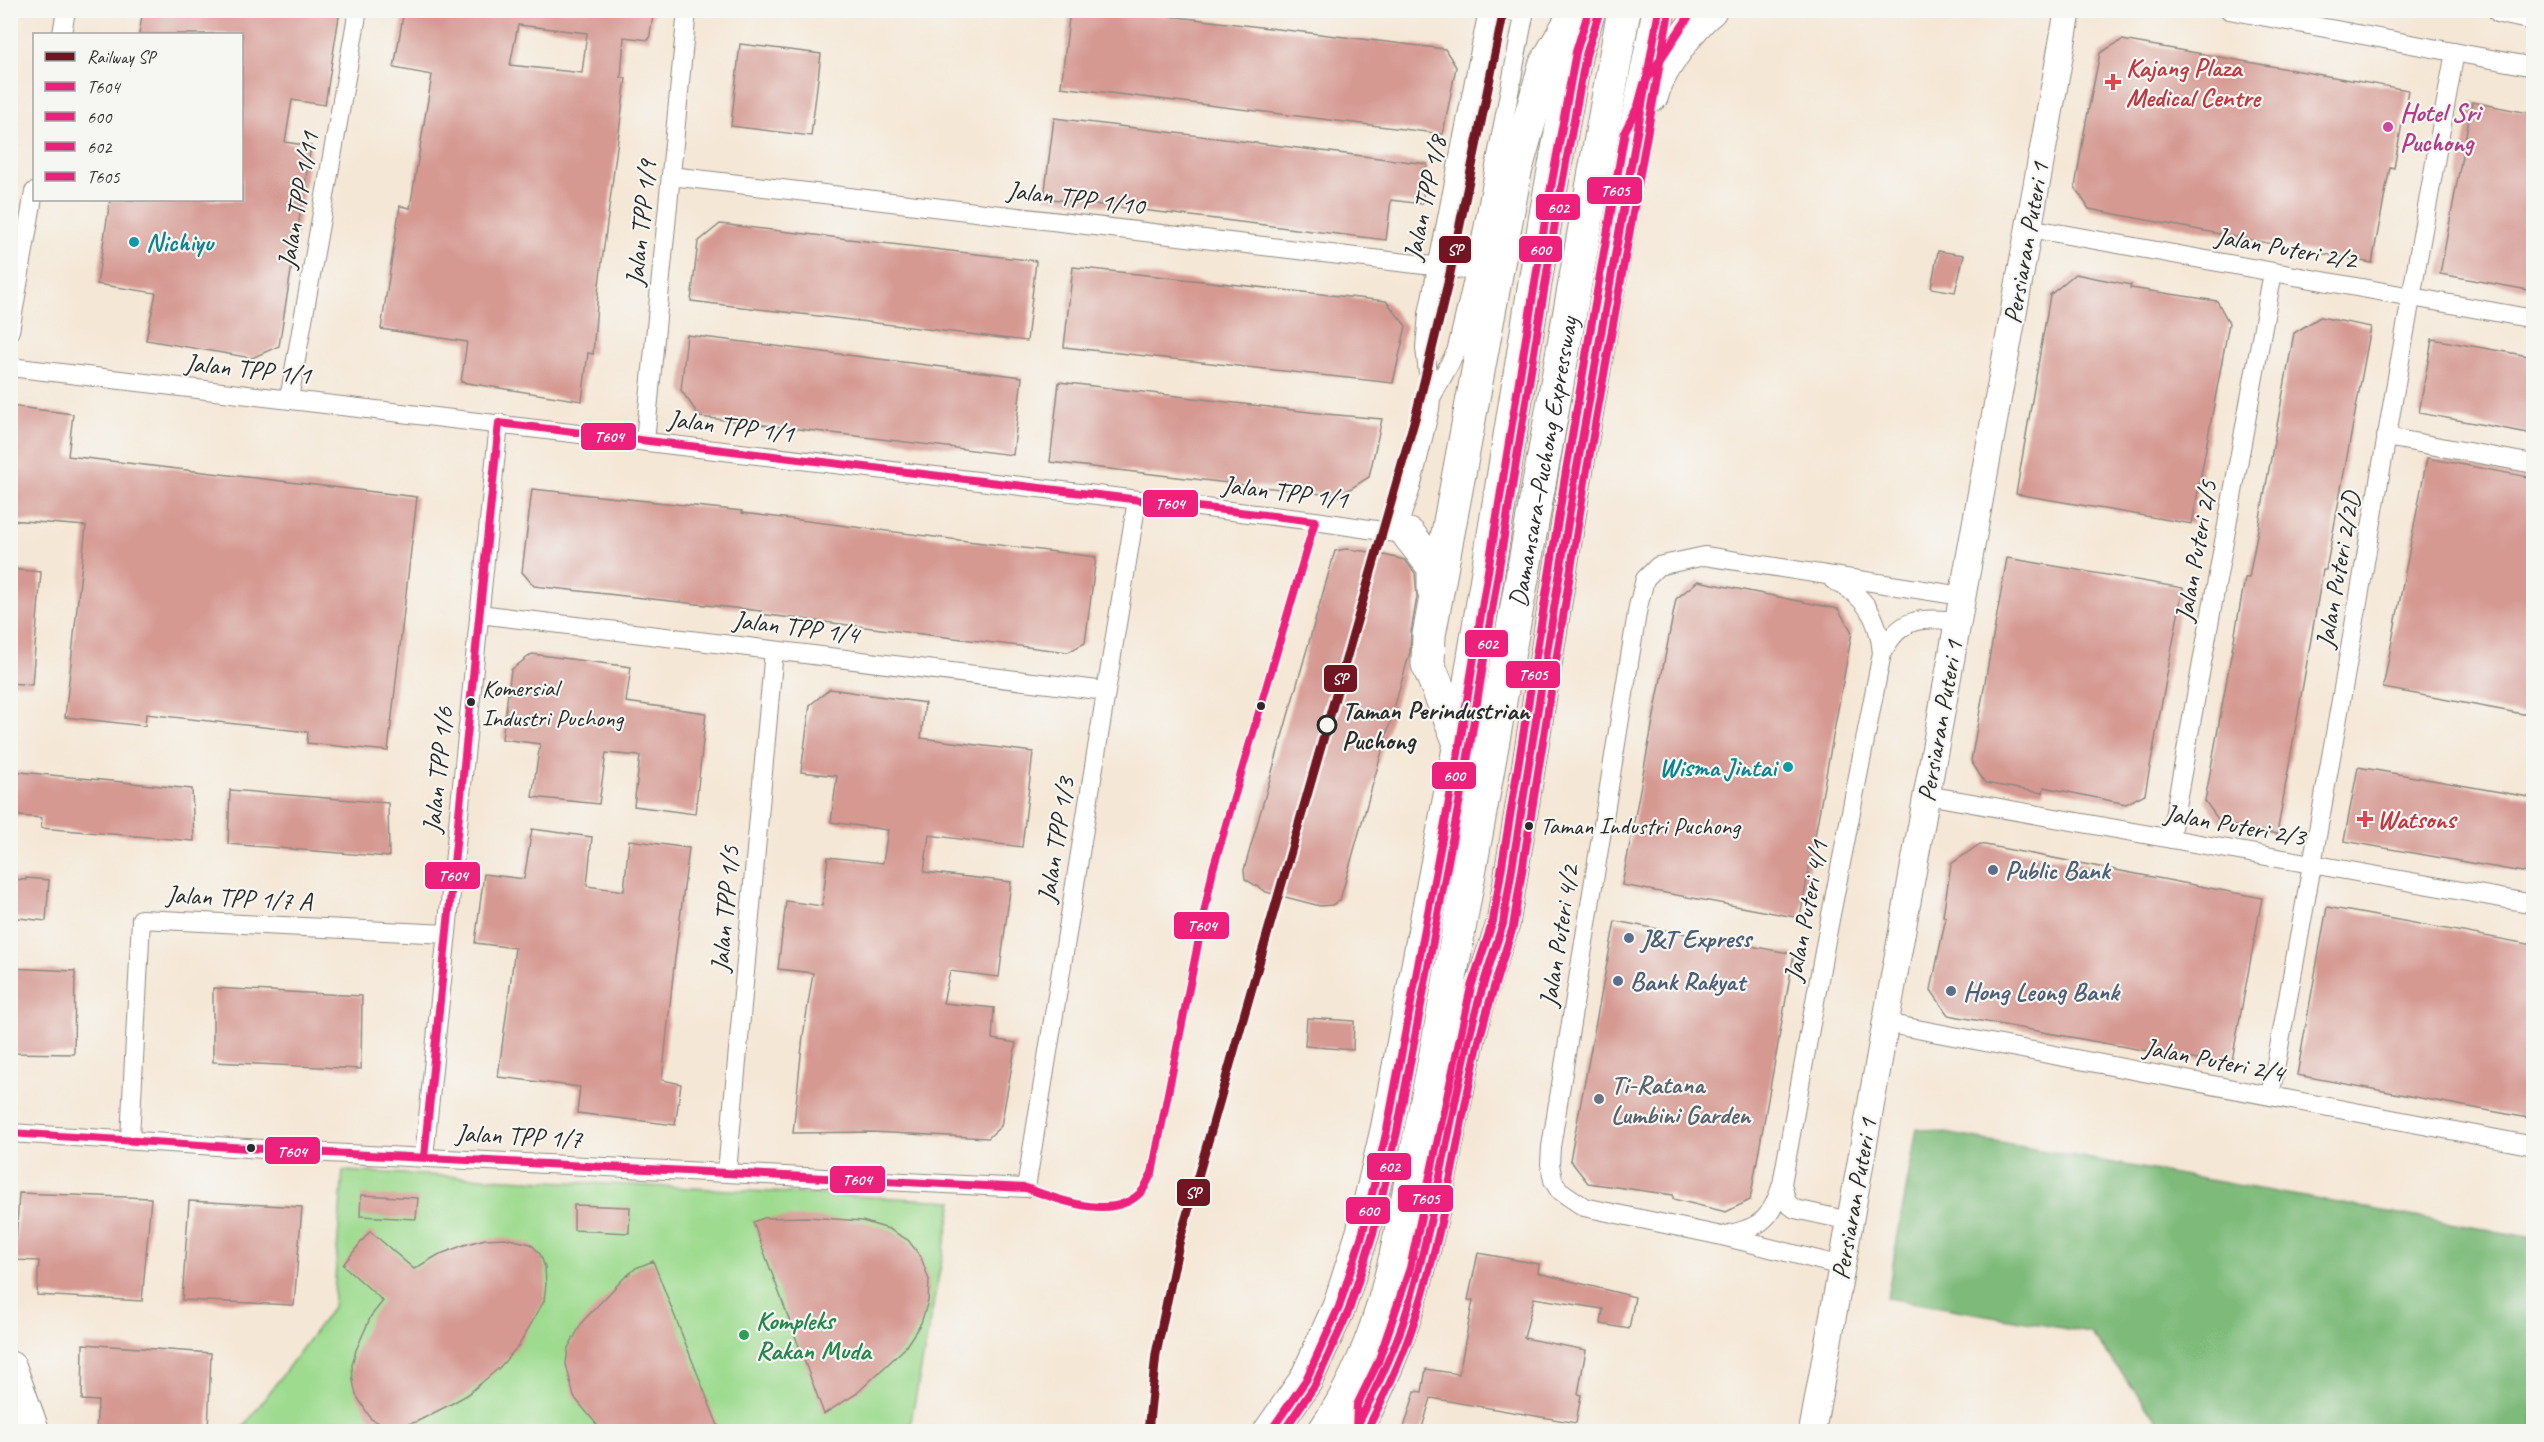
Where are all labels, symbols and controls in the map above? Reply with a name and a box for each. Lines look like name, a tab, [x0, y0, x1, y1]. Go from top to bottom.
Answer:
legend	[33, 33, 243, 201]
text: Railway SP	[87, 46, 158, 68]
place label: Kajang Plaza Medical Centre	[2126, 51, 2262, 114]
marker: Kajang Plaza Medical Centre	[2104, 73, 2122, 91]
text: T604	[87, 76, 121, 98]
place label: Hotel Sri Puchong	[2400, 96, 2484, 159]
text: 600	[87, 106, 113, 128]
marker: Hotel Sri Puchong	[2381, 120, 2395, 134]
street label: Jalan TPP 1/11	[269, 128, 326, 273]
street label: Jalan TPP 1/8	[1395, 131, 1455, 265]
text: 602	[87, 136, 113, 158]
street label: Jalan TPP 1/9	[618, 156, 664, 289]
street label: Persiaran Puteri 1	[1996, 159, 2057, 326]
text: T605	[87, 166, 120, 188]
street label: Jalan TPP 1/10	[1004, 173, 1149, 223]
line badge: T605	[1586, 176, 1643, 205]
text: T605	[1600, 181, 1632, 201]
line badge: 602	[1535, 193, 1581, 221]
text: 602	[1547, 198, 1571, 218]
street label: Jalan Puteri 2/2	[2211, 219, 2361, 277]
place label: Nichiyu	[146, 226, 215, 259]
marker: Nichiyu	[127, 235, 141, 249]
line badge: SP	[1438, 235, 1472, 264]
line badge: 600	[1518, 235, 1563, 263]
text: SP	[1447, 240, 1465, 260]
text: 600	[1529, 240, 1553, 260]
street label: Damansara–Puchong Expressway	[1501, 312, 1585, 610]
street label: Jalan TPP 1/1	[182, 346, 314, 392]
street label: Jalan TPP 1/1	[664, 402, 797, 450]
line badge: T604	[580, 422, 637, 451]
text: T604	[594, 427, 625, 447]
street label: Jalan TPP 1/1	[1218, 468, 1351, 516]
street label: Jalan Puteri 2/5	[2167, 477, 2225, 626]
street label: Jalan Puteri 2/2D	[2308, 488, 2368, 652]
line badge: T604	[1142, 489, 1199, 518]
text: T604	[1155, 494, 1186, 514]
street label: Jalan TPP 1/4	[729, 603, 863, 651]
line badge: 602	[1464, 629, 1509, 658]
text: 602	[1476, 634, 1500, 654]
street label: Persiaran Puteri 1	[1910, 637, 1971, 804]
line badge: T605	[1505, 660, 1561, 689]
line badge: SP	[1323, 664, 1358, 693]
text: T605	[1518, 665, 1550, 685]
text: SP	[1332, 669, 1350, 689]
place label: Komersial Industri Puchong	[482, 673, 624, 733]
place label: Taman Perindustrian Puchong	[1342, 694, 1532, 757]
marker: Komersial Industri Puchong	[465, 696, 477, 708]
unlabelled marker	[1255, 700, 1267, 712]
street label: Jalan TPP 1/6	[415, 704, 461, 836]
marker: Taman Perindustrian Puchong	[1317, 715, 1337, 735]
place label: Wisma Jintai	[1659, 751, 1779, 784]
marker: Wisma Jintai	[1781, 760, 1795, 774]
line badge: 600	[1431, 761, 1477, 790]
text: 600	[1443, 766, 1467, 786]
street label: Jalan TPP 1/3	[1030, 773, 1083, 907]
street label: Jalan Puteri 2/3	[2160, 796, 2310, 854]
place label: Watsons	[2377, 803, 2458, 836]
place label: Taman Industri Puchong	[1540, 811, 1742, 841]
marker: Watsons	[2358, 812, 2372, 826]
marker: Taman Industri Puchong	[1523, 820, 1535, 832]
street label: Jalan Puteri 4/1	[1776, 837, 1836, 986]
street label: Jalan TPP 1/5	[703, 843, 747, 975]
place label: Public Bank	[2005, 854, 2112, 887]
line badge: T604	[424, 861, 481, 890]
street label: Jalan Puteri 4/2	[1531, 861, 1587, 1011]
marker: Public Bank	[1986, 863, 2000, 877]
text: T604	[438, 866, 469, 886]
street label: Jalan TPP 1/7 A	[163, 878, 314, 918]
line badge: T604	[1173, 911, 1230, 940]
text: T604	[1187, 916, 1218, 936]
place label: J&T Express	[1639, 922, 1754, 955]
marker: J&T Express	[1622, 931, 1636, 945]
place label: Bank Rakyat	[1630, 965, 1748, 998]
marker: Bank Rakyat	[1611, 974, 1625, 988]
place label: Hong Leong Bank	[1963, 975, 2121, 1008]
marker: Hong Leong Bank	[1944, 984, 1958, 998]
street label: Jalan Puteri 2/4	[2139, 1030, 2289, 1090]
place label: Ti-Ratana Lumbini Garden	[1611, 1068, 1752, 1131]
marker: Ti-Ratana Lumbini Garden	[1592, 1092, 1606, 1106]
street label: Persiaran Puteri 1	[1824, 1115, 1885, 1282]
street label: Jalan TPP 1/7	[453, 1116, 584, 1156]
line badge: T604	[264, 1136, 321, 1165]
unlabelled marker	[245, 1142, 257, 1154]
text: T604	[277, 1142, 308, 1162]
line badge: 602	[1366, 1152, 1412, 1181]
text: 602	[1378, 1157, 1402, 1177]
line badge: T604	[829, 1165, 886, 1194]
text: T604	[842, 1170, 873, 1190]
line badge: SP	[1176, 1178, 1211, 1207]
text: SP	[1185, 1183, 1203, 1203]
line badge: T605	[1397, 1184, 1454, 1213]
text: T605	[1410, 1189, 1442, 1209]
line badge: 600	[1345, 1196, 1391, 1225]
text: 600	[1357, 1201, 1381, 1221]
place label: Kompleks Rakan Muda	[756, 1304, 873, 1367]
marker: Kompleks Rakan Muda	[737, 1328, 751, 1342]

